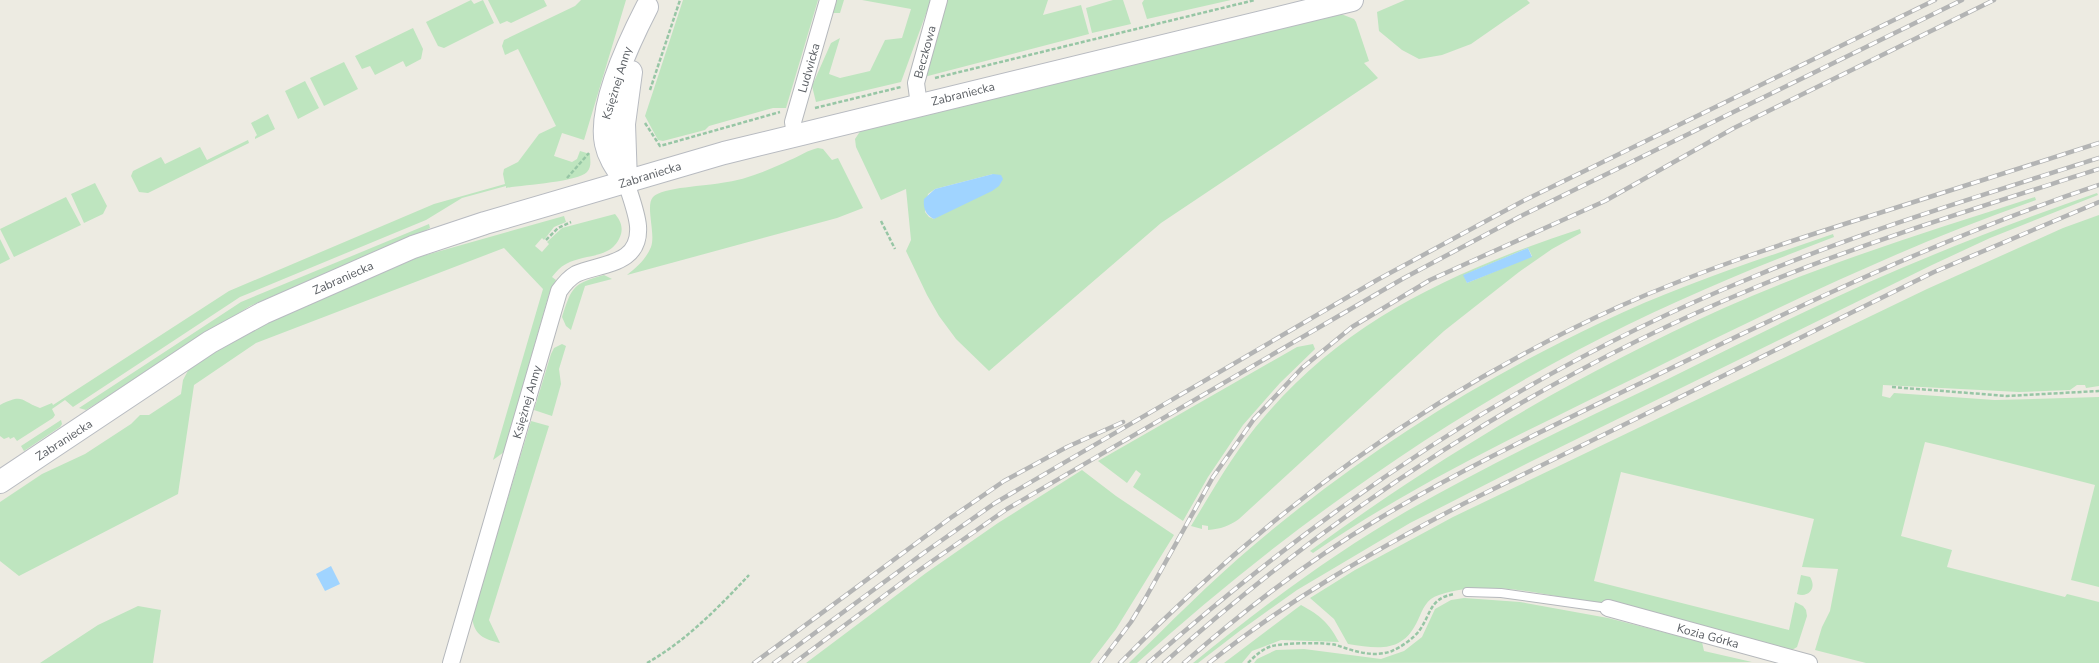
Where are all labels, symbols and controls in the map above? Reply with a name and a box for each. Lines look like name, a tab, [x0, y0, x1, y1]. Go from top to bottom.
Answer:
street label: Beczkowa	[910, 24, 940, 80]
street label: Ludwicka	[794, 41, 824, 95]
street label: Księżnej Anny	[598, 44, 636, 121]
street label: Zabraniecka	[930, 78, 996, 110]
street label: Zabraniecka	[617, 158, 683, 192]
street label: Zabraniecka	[310, 258, 376, 298]
street label: Księżnej Anny	[509, 363, 545, 440]
street label: Zabraniecka	[32, 416, 96, 464]
street label: Kozia Górka	[1675, 620, 1741, 652]

